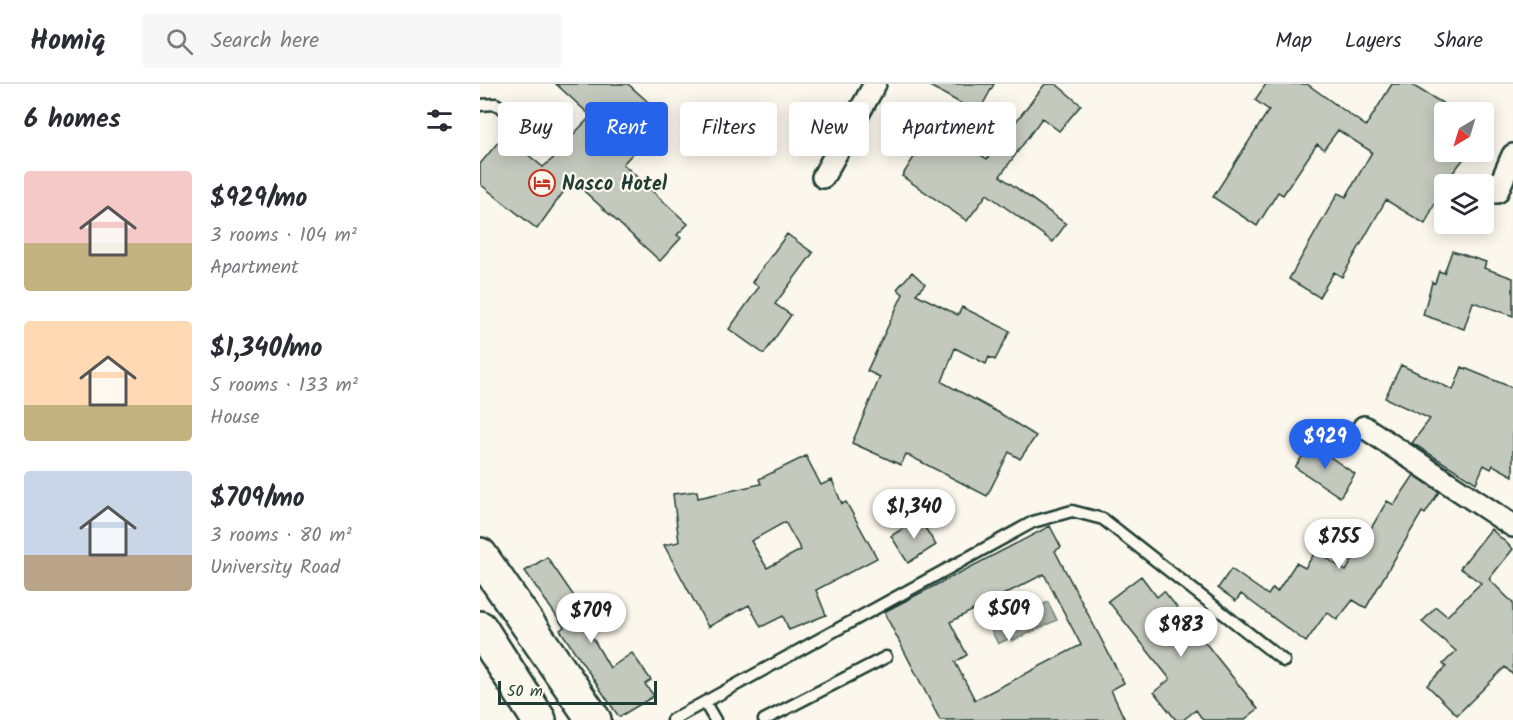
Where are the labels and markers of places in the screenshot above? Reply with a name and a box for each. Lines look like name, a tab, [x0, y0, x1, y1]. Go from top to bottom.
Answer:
hotel icon: Nasco Hotel	[527, 168, 557, 198]
place label: Nasco Hotel	[562, 169, 668, 201]
pin: $929	[1289, 419, 1361, 470]
pin: $1,340	[865, 489, 963, 540]
pin: $755	[1303, 519, 1375, 570]
pin: $509	[973, 591, 1045, 642]
pin: $709	[555, 593, 627, 644]
pin: $983	[1145, 607, 1217, 658]

